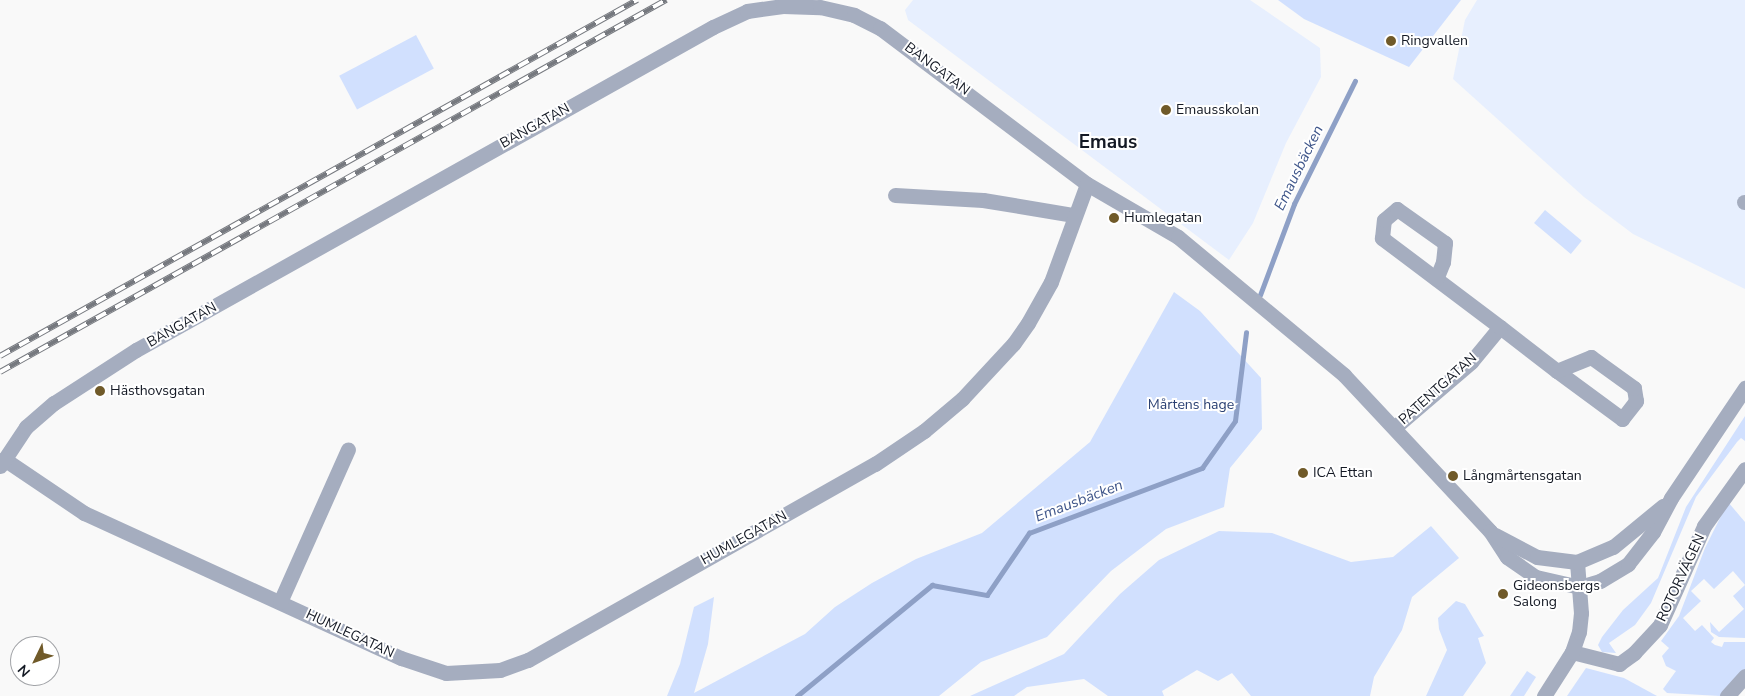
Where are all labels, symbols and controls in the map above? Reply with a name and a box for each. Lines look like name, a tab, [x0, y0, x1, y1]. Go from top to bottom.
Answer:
place label: Ringvallen	[1401, 33, 1468, 49]
marker: Ringvallen	[1385, 35, 1397, 47]
street label: BANGATAN	[901, 39, 973, 99]
street label: BANGATAN	[497, 100, 573, 152]
place label: Emausskolan	[1176, 102, 1259, 118]
marker: Emausskolan	[1160, 104, 1172, 116]
water label: Emausbäcken	[1271, 122, 1327, 214]
district label: Emaus	[1079, 132, 1137, 154]
place label: Humlegatan	[1124, 210, 1202, 226]
marker: Humlegatan	[1108, 212, 1120, 224]
street label: BANGATAN	[144, 299, 220, 351]
street label: PATENTGATAN	[1396, 350, 1480, 428]
place label: Hästhovsgatan	[110, 383, 205, 399]
marker: Hästhovsgatan	[94, 385, 106, 397]
park label: Mårtens hage	[1148, 397, 1234, 413]
place label: ICA Ettan	[1313, 465, 1373, 481]
marker: ICA Ettan	[1297, 467, 1309, 479]
place label: Långmårtensgatan	[1463, 468, 1582, 484]
marker: Långmårtensgatan	[1447, 470, 1459, 482]
water label: Emausbäcken	[1033, 476, 1125, 526]
street label: HUMLEGATAN	[698, 507, 790, 569]
street label: ROTORVÄGEN	[1653, 532, 1709, 624]
place label: Gideonsbergs Salong	[1513, 578, 1600, 610]
marker: Gideonsbergs Salong	[1497, 588, 1509, 600]
street label: HUMLEGATAN	[303, 606, 397, 662]
north arrow	[10, 636, 60, 686]
text: N	[14, 660, 35, 681]

